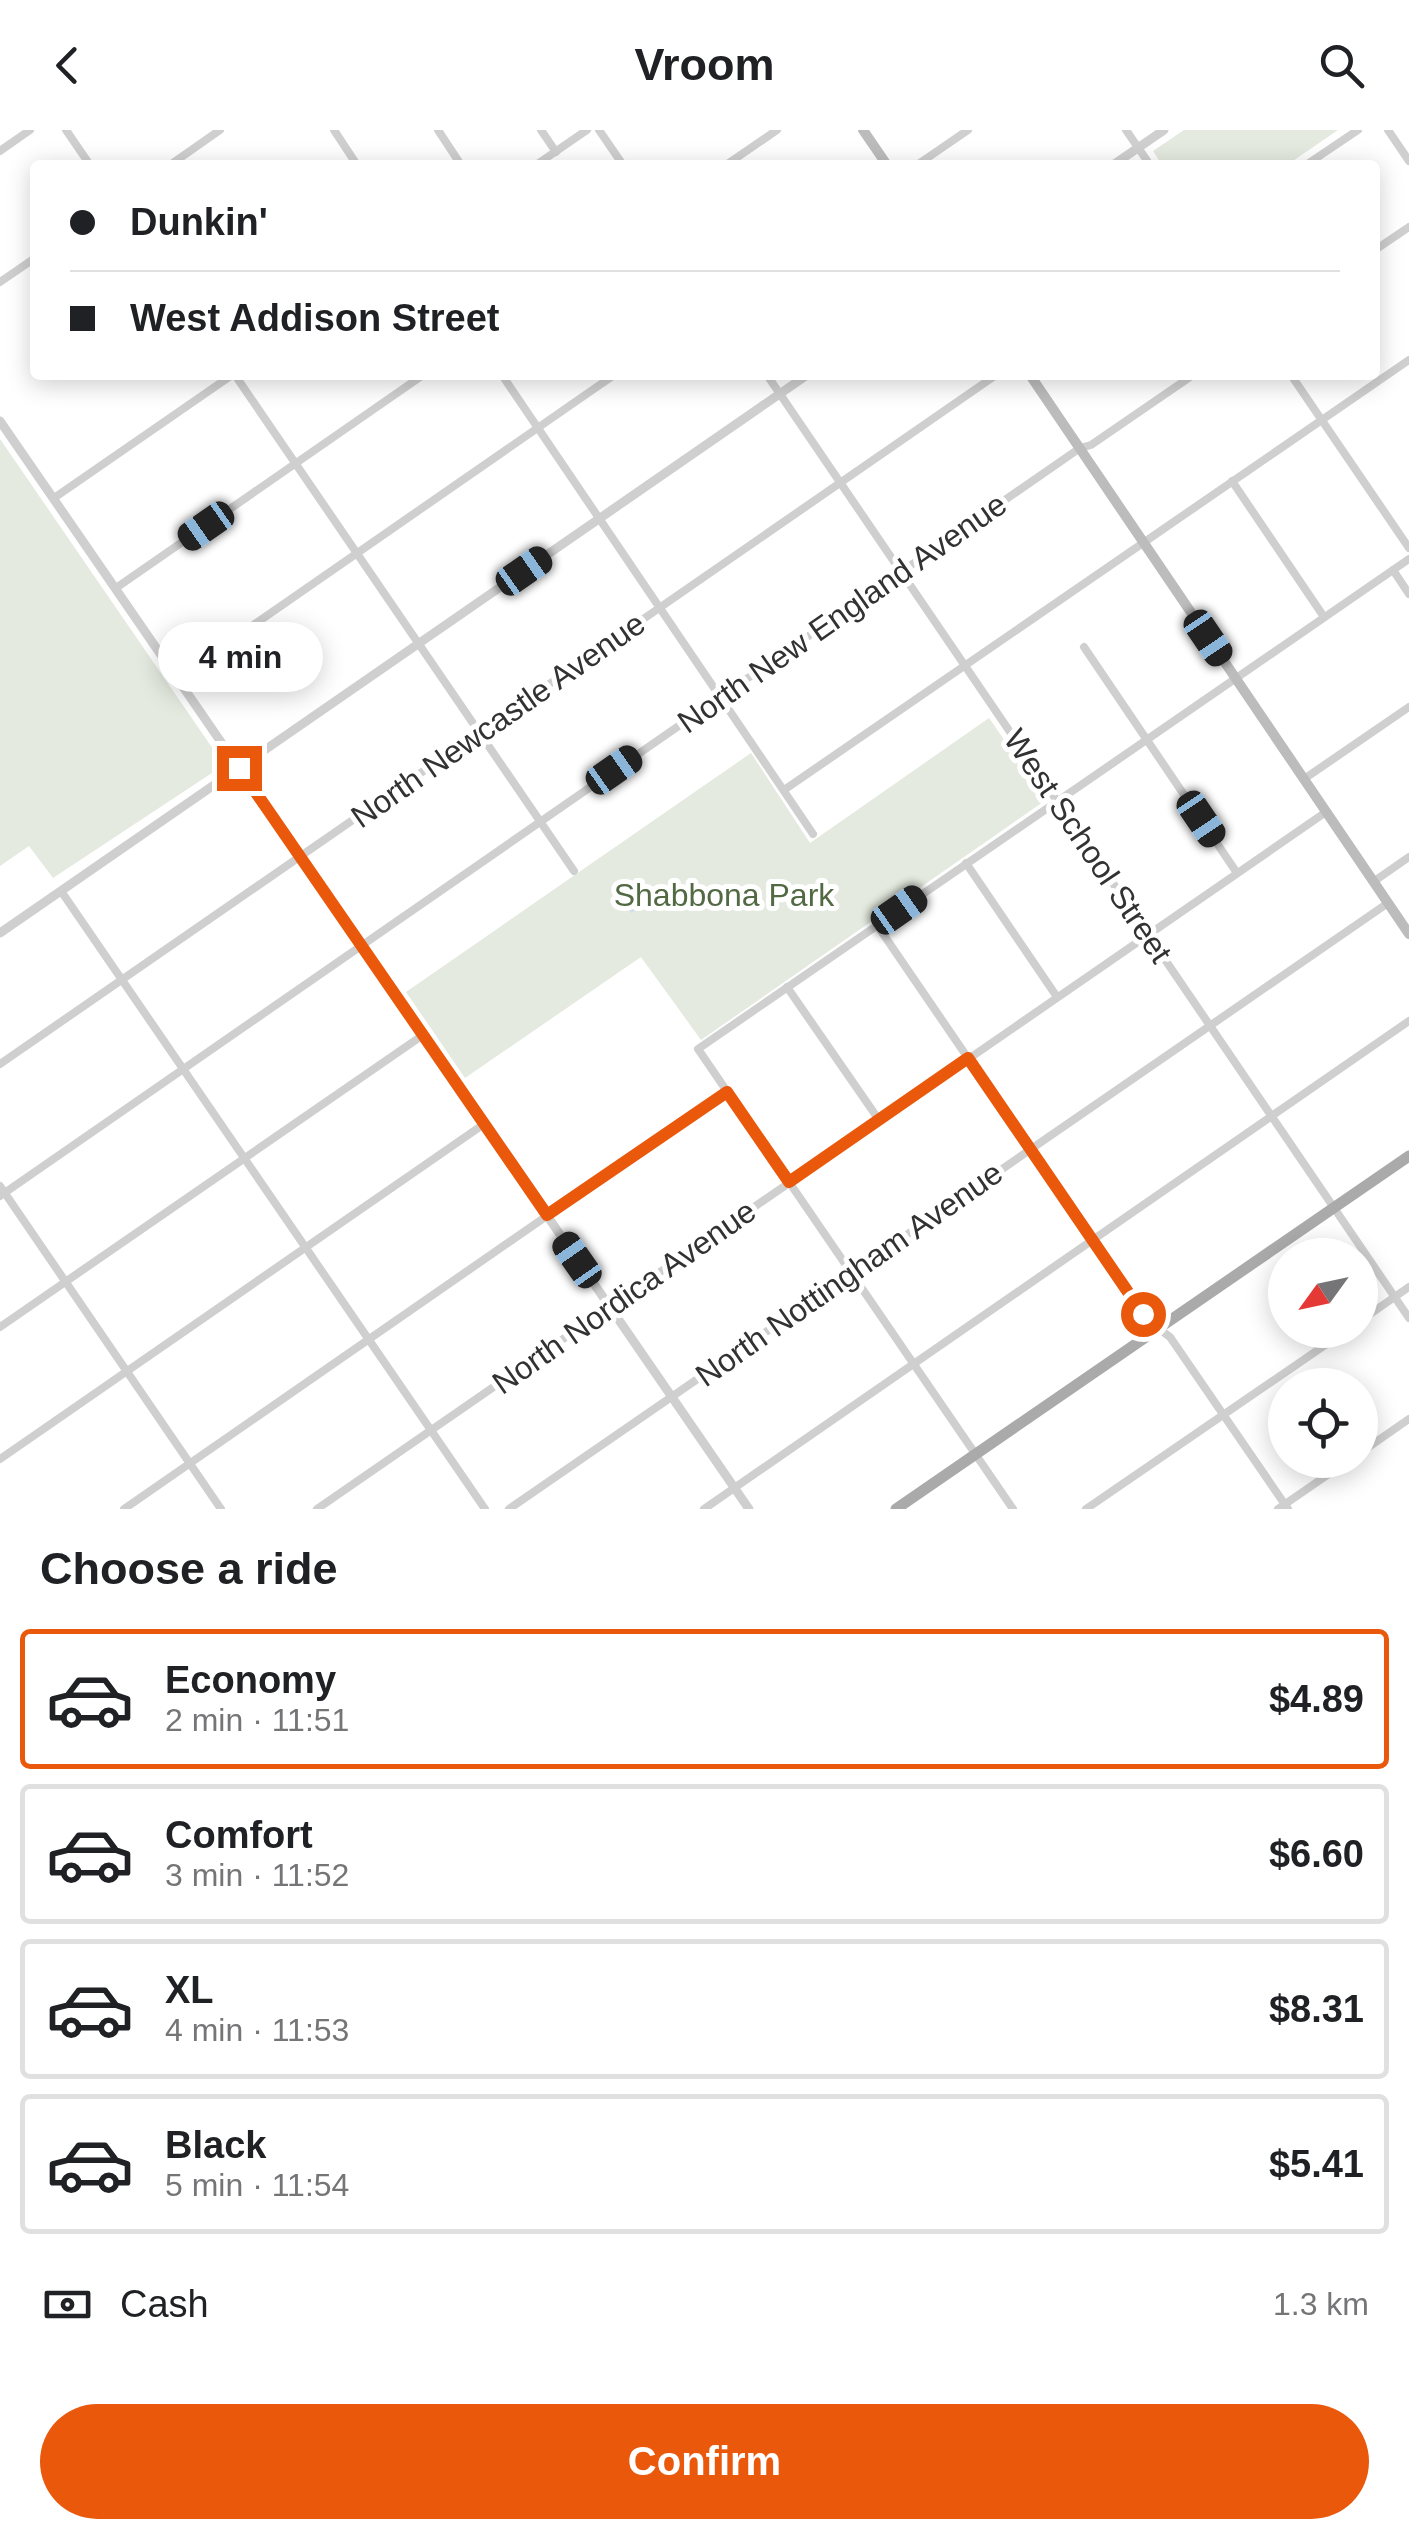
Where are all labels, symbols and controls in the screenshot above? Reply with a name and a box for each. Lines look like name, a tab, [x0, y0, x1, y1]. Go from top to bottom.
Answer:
icon: back	[40, 38, 95, 93]
icon: search	[1314, 38, 1369, 93]
text: Vroom	[634, 39, 775, 90]
text: Dunkin'	[130, 201, 268, 243]
text: West Addison Street	[130, 297, 500, 339]
street label: North New England Avenue	[671, 486, 1013, 740]
car	[173, 497, 239, 555]
car	[491, 542, 557, 600]
street label: North Newcastle Avenue	[344, 605, 652, 835]
car	[1179, 605, 1237, 671]
callout: 4 min	[156, 623, 322, 693]
text: 4 min	[199, 639, 282, 675]
street label: West School Street	[997, 723, 1179, 969]
car	[581, 741, 647, 799]
route end	[217, 746, 262, 791]
car	[1172, 786, 1230, 852]
park label: Shabbona Park	[614, 877, 835, 913]
car	[866, 881, 932, 939]
street label: North Nottingham Avenue	[689, 1154, 1009, 1394]
street label: North Nordica Avenue	[486, 1193, 762, 1401]
car	[548, 1227, 606, 1293]
north arrow	[1268, 1238, 1378, 1348]
map controls	[1268, 1238, 1378, 1478]
route start	[1121, 1292, 1166, 1337]
button: locate	[1268, 1368, 1378, 1478]
text: Choose a ride	[40, 1543, 338, 1594]
icon: car	[45, 1654, 135, 1744]
text: Economy	[165, 1659, 336, 1701]
text: $4.89	[1269, 1678, 1364, 1720]
text: 2 min · 11:51	[165, 1702, 349, 1738]
icon: car	[45, 1809, 135, 1899]
text: Comfort	[165, 1814, 313, 1856]
text: $6.60	[1269, 1833, 1364, 1875]
text: 3 min · 11:52	[165, 1857, 349, 1893]
icon: car	[45, 1964, 135, 2054]
text: XL	[165, 1969, 214, 2011]
text: $8.31	[1269, 1988, 1364, 2030]
text: 4 min · 11:53	[165, 2012, 349, 2048]
icon: car	[45, 2119, 135, 2209]
text: Black	[165, 2124, 266, 2166]
text: $5.41	[1269, 2143, 1364, 2185]
text: 5 min · 11:54	[165, 2167, 349, 2203]
icon: cash	[40, 2277, 95, 2332]
text: Cash	[120, 2283, 209, 2325]
text: 1.3 km	[1273, 2286, 1369, 2322]
button: Confirm	[40, 2404, 1369, 2519]

